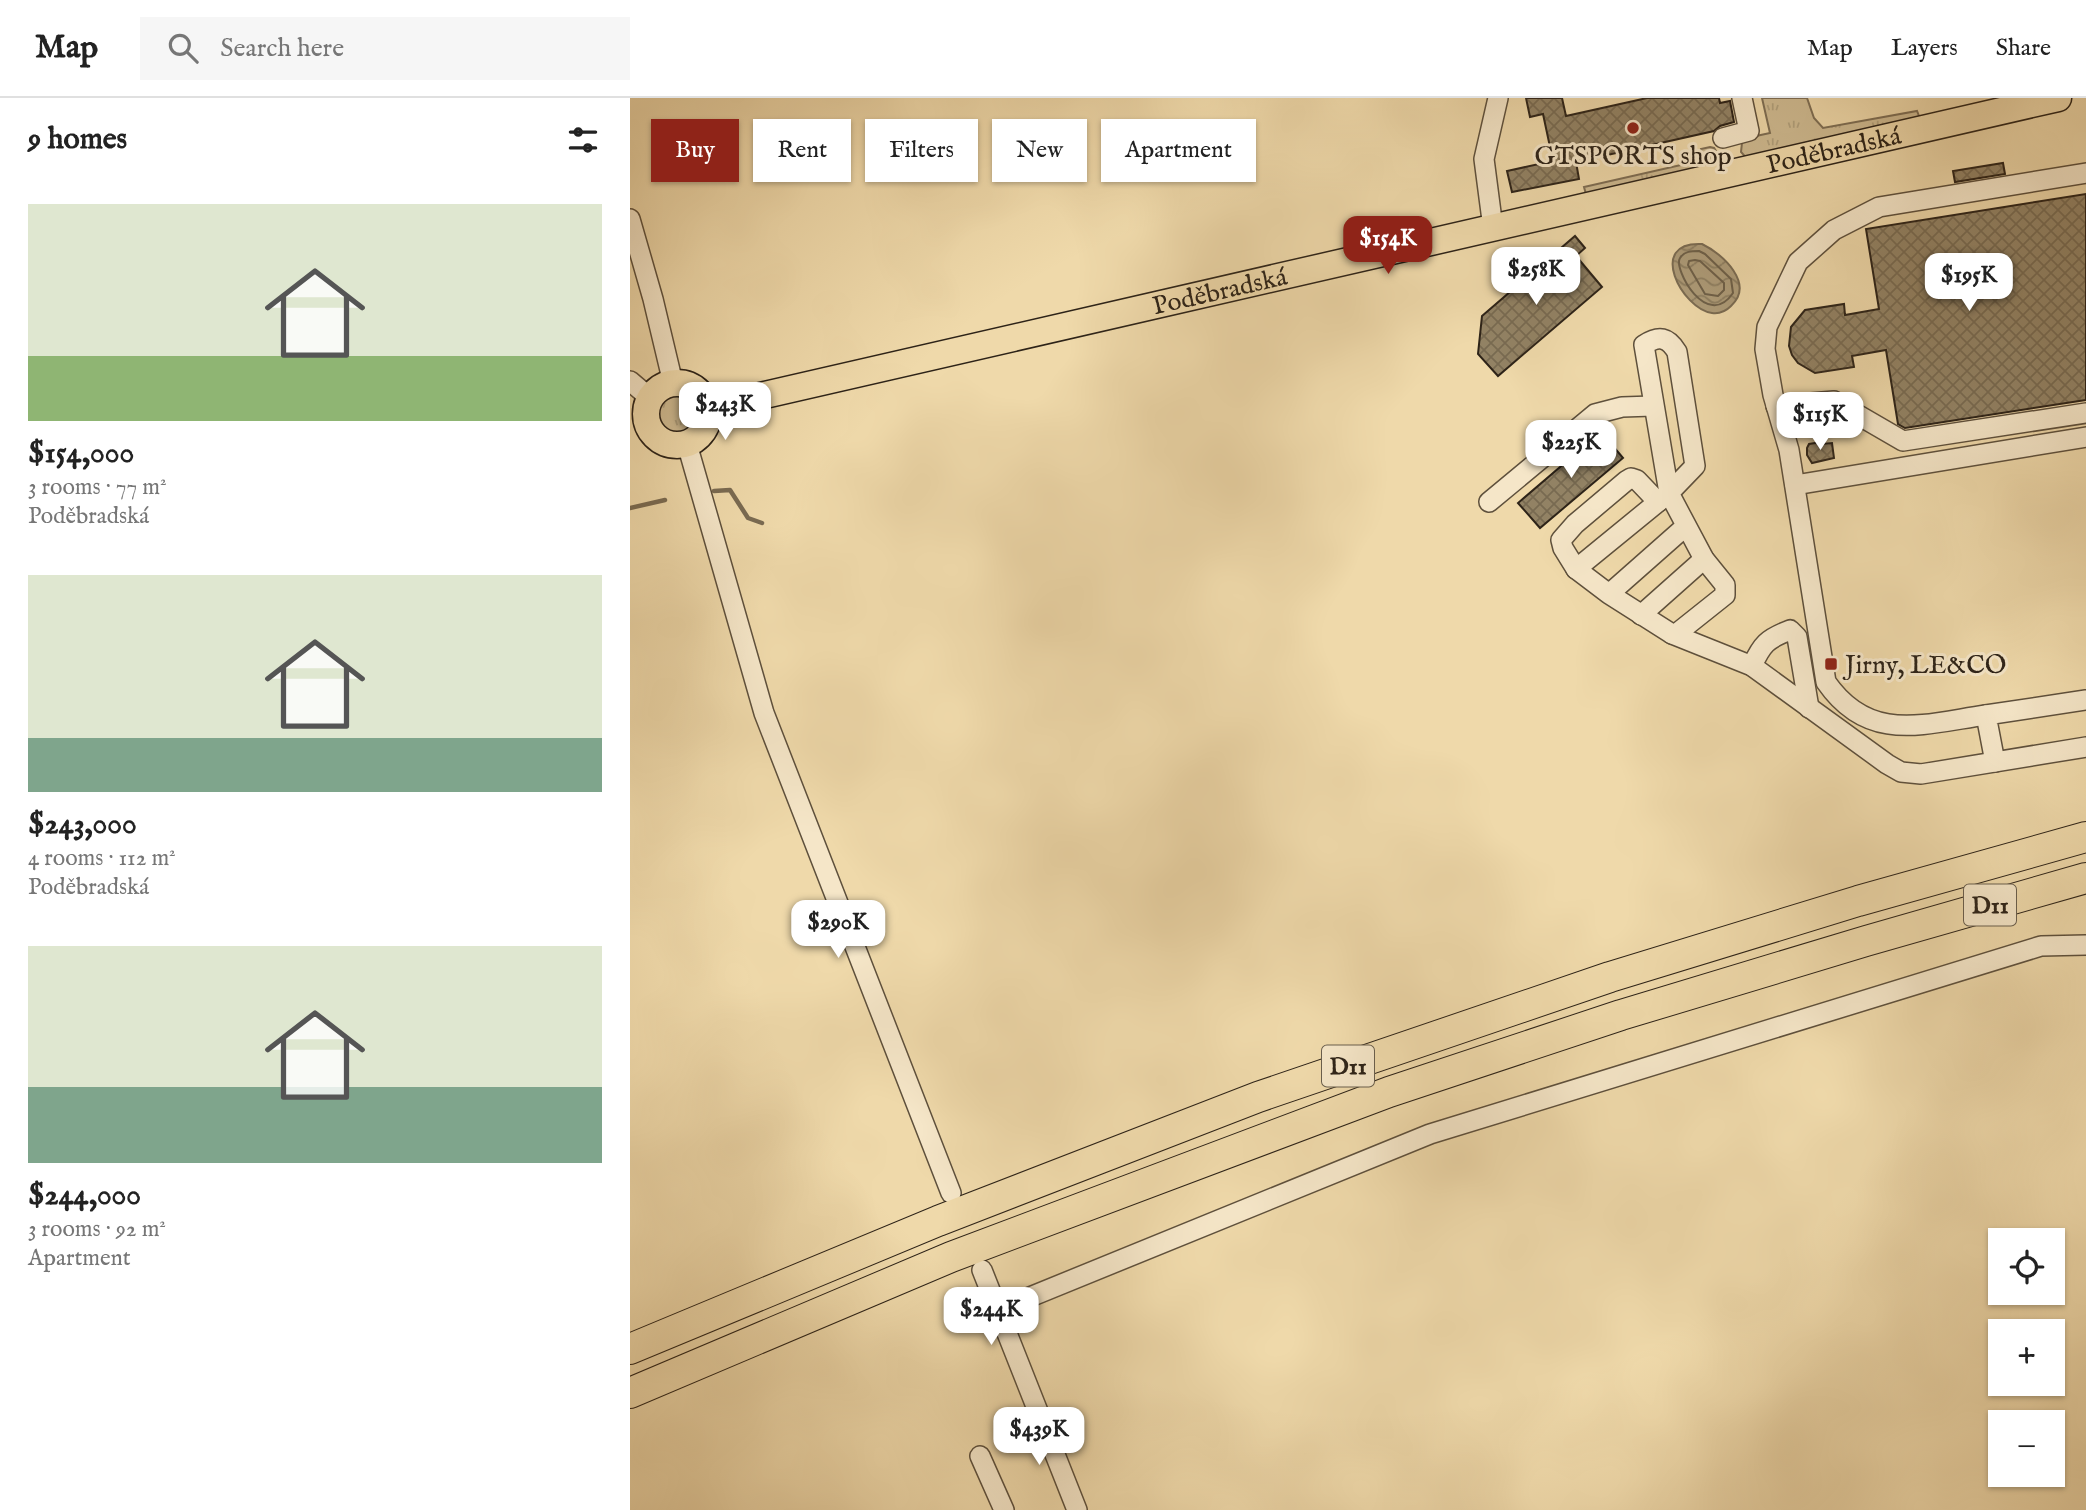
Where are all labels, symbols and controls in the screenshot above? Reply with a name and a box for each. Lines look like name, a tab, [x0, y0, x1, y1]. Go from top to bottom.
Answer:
search box	[140, 17, 630, 80]
text: Map	[35, 27, 98, 69]
icon: search	[164, 29, 202, 67]
text: Search here	[220, 32, 344, 65]
text: Map	[1807, 33, 1853, 64]
text: Layers	[1891, 33, 1958, 64]
text: Share	[1996, 33, 2051, 64]
chip: Buy	[651, 119, 739, 182]
chip: Rent	[753, 119, 851, 182]
chip: Filters	[865, 119, 978, 182]
chip: New	[992, 119, 1087, 182]
chip: Apartment	[1101, 119, 1256, 182]
street label: Poděbradská	[1763, 119, 1905, 182]
marker: GTSPORTS shop	[1625, 120, 1641, 136]
text: 9 homes	[28, 121, 127, 159]
icon: filters	[564, 121, 602, 159]
place label: GTSPORTS shop	[1534, 140, 1732, 173]
pin: $154K	[1339, 216, 1437, 276]
text: $154K	[1359, 224, 1417, 253]
pin: $258K	[1487, 248, 1585, 307]
icon: home	[252, 250, 378, 376]
pin: $195K	[1920, 254, 2018, 313]
text: $258K	[1507, 255, 1565, 284]
street label: Poděbradská	[1149, 260, 1291, 323]
text: $195K	[1941, 261, 1997, 290]
pin: $243K	[676, 382, 774, 442]
text: $243K	[695, 390, 755, 419]
pin: $115K	[1771, 392, 1869, 452]
text: $115K	[1793, 400, 1847, 429]
pin: $225K	[1522, 420, 1620, 480]
text: $225K	[1541, 428, 1601, 457]
text: $154,000	[28, 435, 134, 473]
text: 3 rooms · 77 m²	[28, 473, 167, 502]
text: Poděbradská	[28, 502, 149, 531]
icon: home	[252, 621, 378, 747]
place label: Jirny, LE&CO	[1842, 649, 2006, 682]
marker: Jirny, LE&CO	[1823, 656, 1839, 672]
text: $243,000	[28, 806, 137, 844]
text: 4 rooms · 112 m²	[28, 844, 176, 873]
text: Poděbradská	[28, 873, 149, 902]
road number: D11	[1964, 884, 2016, 926]
pin: $290K	[789, 900, 887, 960]
text: $290K	[807, 908, 869, 937]
icon: home	[252, 992, 378, 1118]
road number: D11	[1322, 1046, 1374, 1086]
text: $244,000	[28, 1177, 141, 1215]
text: 3 rooms · 92 m²	[28, 1215, 166, 1244]
map controls	[1988, 1228, 2065, 1487]
button: locate	[1988, 1228, 2065, 1305]
text: Apartment	[28, 1244, 131, 1273]
pin: $244K	[942, 1288, 1040, 1347]
text: $244K	[960, 1295, 1022, 1324]
button: +	[1988, 1319, 2065, 1396]
pin: $439K	[990, 1408, 1088, 1467]
button: −	[1988, 1410, 2065, 1487]
text: $439K	[1009, 1415, 1069, 1444]

